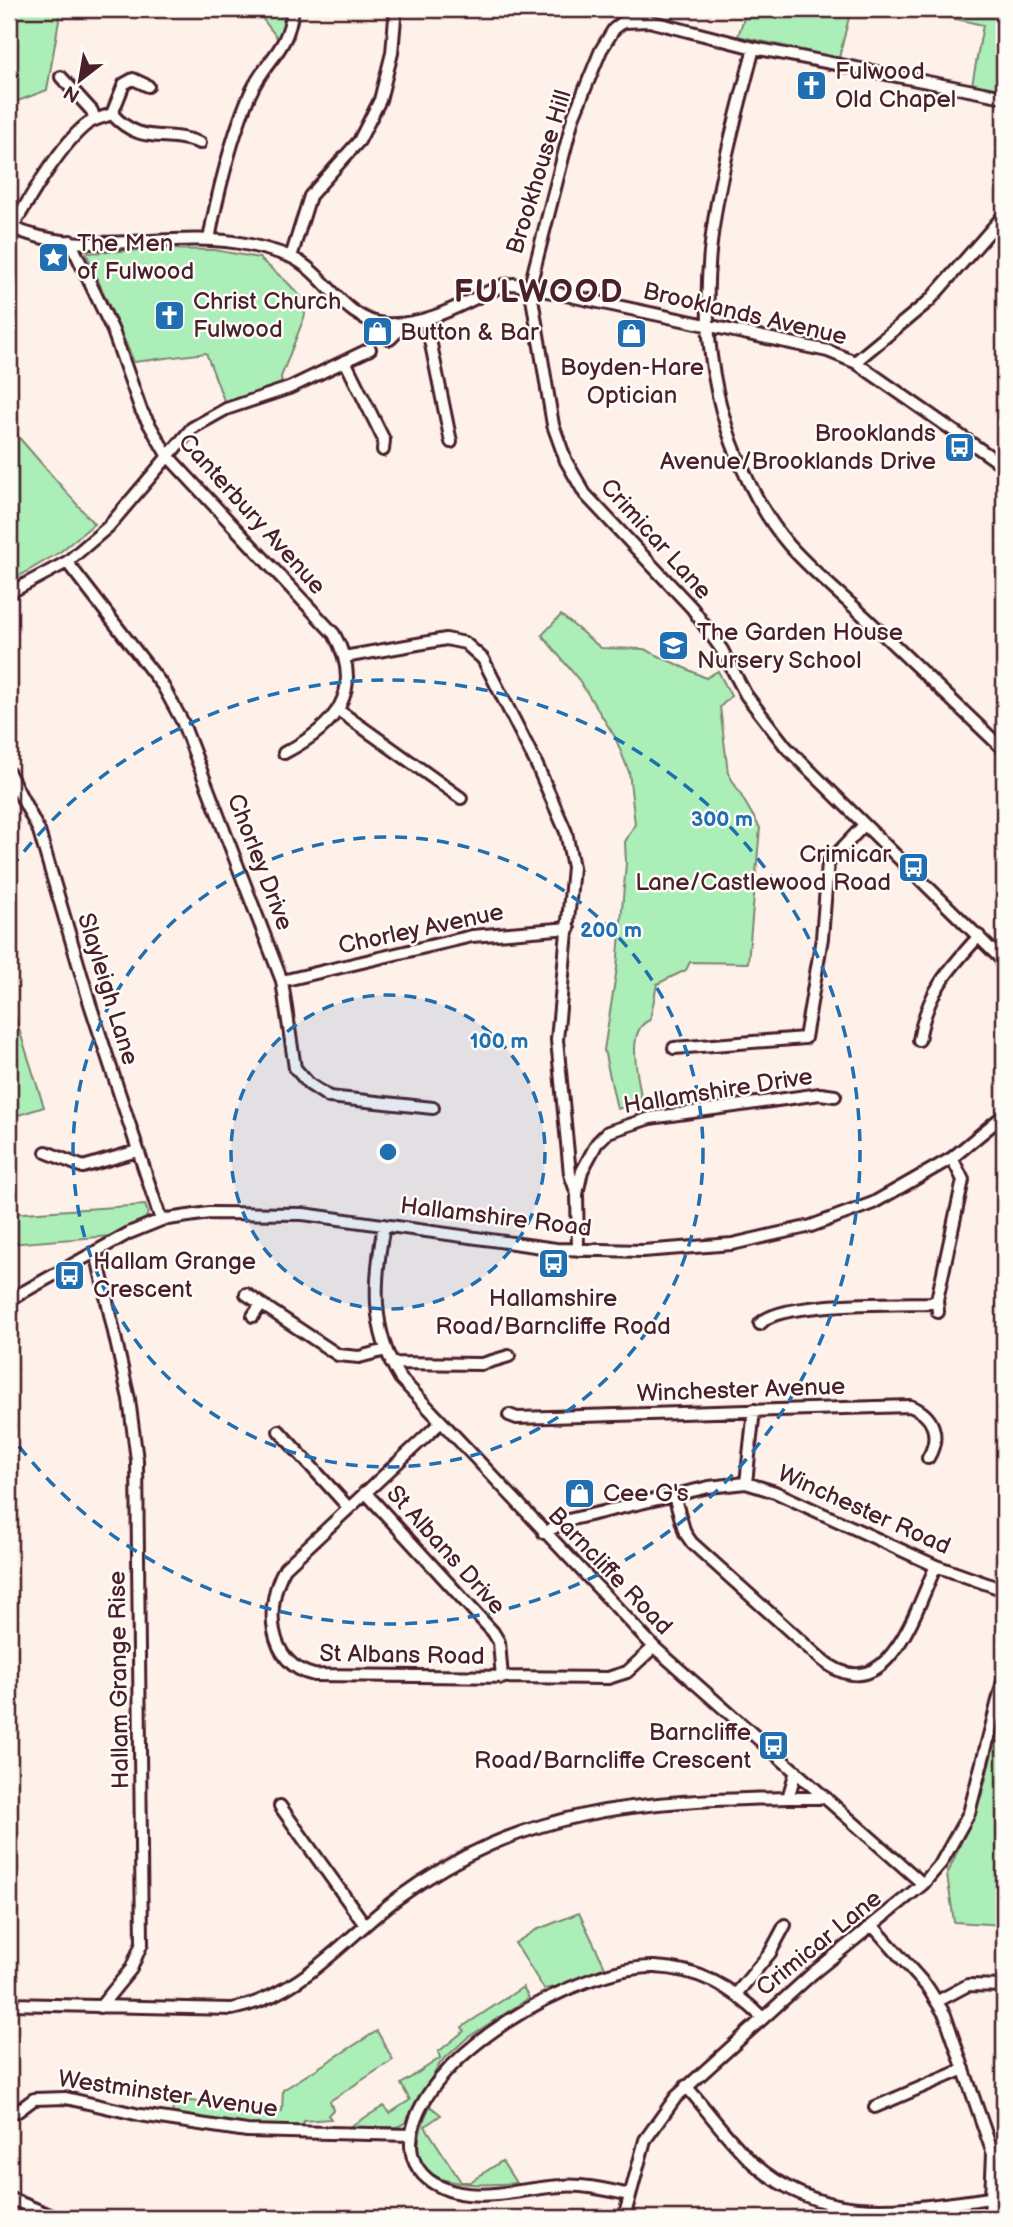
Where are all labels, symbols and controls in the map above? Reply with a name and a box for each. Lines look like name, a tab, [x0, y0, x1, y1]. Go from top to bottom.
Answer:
north arrow	[46, 46, 116, 116]
place label: Fulwood Old Chapel	[835, 57, 956, 114]
church icon: Fulwood Old Chapel	[795, 68, 829, 102]
text: N	[60, 80, 84, 107]
street label: Brookhouse Hill	[500, 86, 578, 258]
place label: The Men of Fulwood	[77, 229, 194, 286]
place icon: The Men of Fulwood	[37, 240, 71, 274]
district label: FULWOOD	[454, 273, 624, 312]
street label: Brooklands Avenue	[640, 276, 850, 352]
place label: Christ Church Fulwood	[193, 287, 341, 344]
church icon: Christ Church Fulwood	[153, 298, 187, 332]
shop icon: Button & Bar	[360, 315, 394, 349]
shop icon: Boyden-Hare Optician	[615, 316, 649, 350]
place label: Button & Bar	[400, 318, 539, 347]
place label: Boyden-Hare Optician	[560, 353, 704, 410]
place label: Brooklands Avenue/Brooklands Drive	[660, 419, 936, 476]
street label: Canterbury Avenue	[172, 428, 332, 600]
bus stop icon: Brooklands Avenue/Brooklands Drive	[942, 430, 976, 464]
street label: Crimicar Lane	[594, 473, 718, 605]
place label: The Garden House Nursery School	[697, 618, 903, 675]
school or university icon: The Garden House Nursery School	[657, 629, 691, 663]
street label: Chorley Drive	[221, 790, 299, 934]
text: 300 m	[691, 807, 753, 832]
place label: Crimicar Lane/Castlewood Road	[635, 840, 891, 897]
bus stop icon: Crimicar Lane/Castlewood Road	[897, 851, 931, 885]
street label: Chorley Avenue	[336, 897, 506, 961]
street label: Slayleigh Lane	[71, 910, 145, 1068]
text: 200 m	[580, 918, 642, 943]
text: 100 m	[470, 1029, 528, 1054]
street label: Hallamshire Drive	[621, 1062, 815, 1120]
centre of rings	[376, 1140, 400, 1164]
street label: Hallamshire Road	[399, 1191, 593, 1243]
place label: Hallam Grange Crescent	[93, 1247, 256, 1304]
bus stop icon: Hallamshire Road/Barncliffe Road	[536, 1247, 570, 1281]
bus stop icon: Hallam Grange Crescent	[53, 1258, 87, 1292]
place label: Hallamshire Road/Barncliffe Road	[435, 1284, 671, 1341]
street label: Winchester Avenue	[636, 1372, 846, 1408]
street label: Winchester Road	[773, 1459, 955, 1561]
shop icon: Cee G's	[563, 1476, 597, 1510]
street label: St Albans Drive	[380, 1479, 512, 1621]
place label: Cee G's	[603, 1479, 689, 1508]
street label: Barncliffe Road	[542, 1501, 678, 1641]
street label: Hallam Grange Rise	[103, 1571, 135, 1789]
street label: St Albans Road	[319, 1639, 485, 1671]
place label: Barncliffe Road/Barncliffe Crescent	[474, 1718, 752, 1775]
bus stop icon: Barncliffe Road/Barncliffe Crescent	[757, 1729, 791, 1763]
street label: Crimicar Lane	[751, 1884, 887, 2002]
street label: Westminster Avenue	[56, 2064, 280, 2124]

